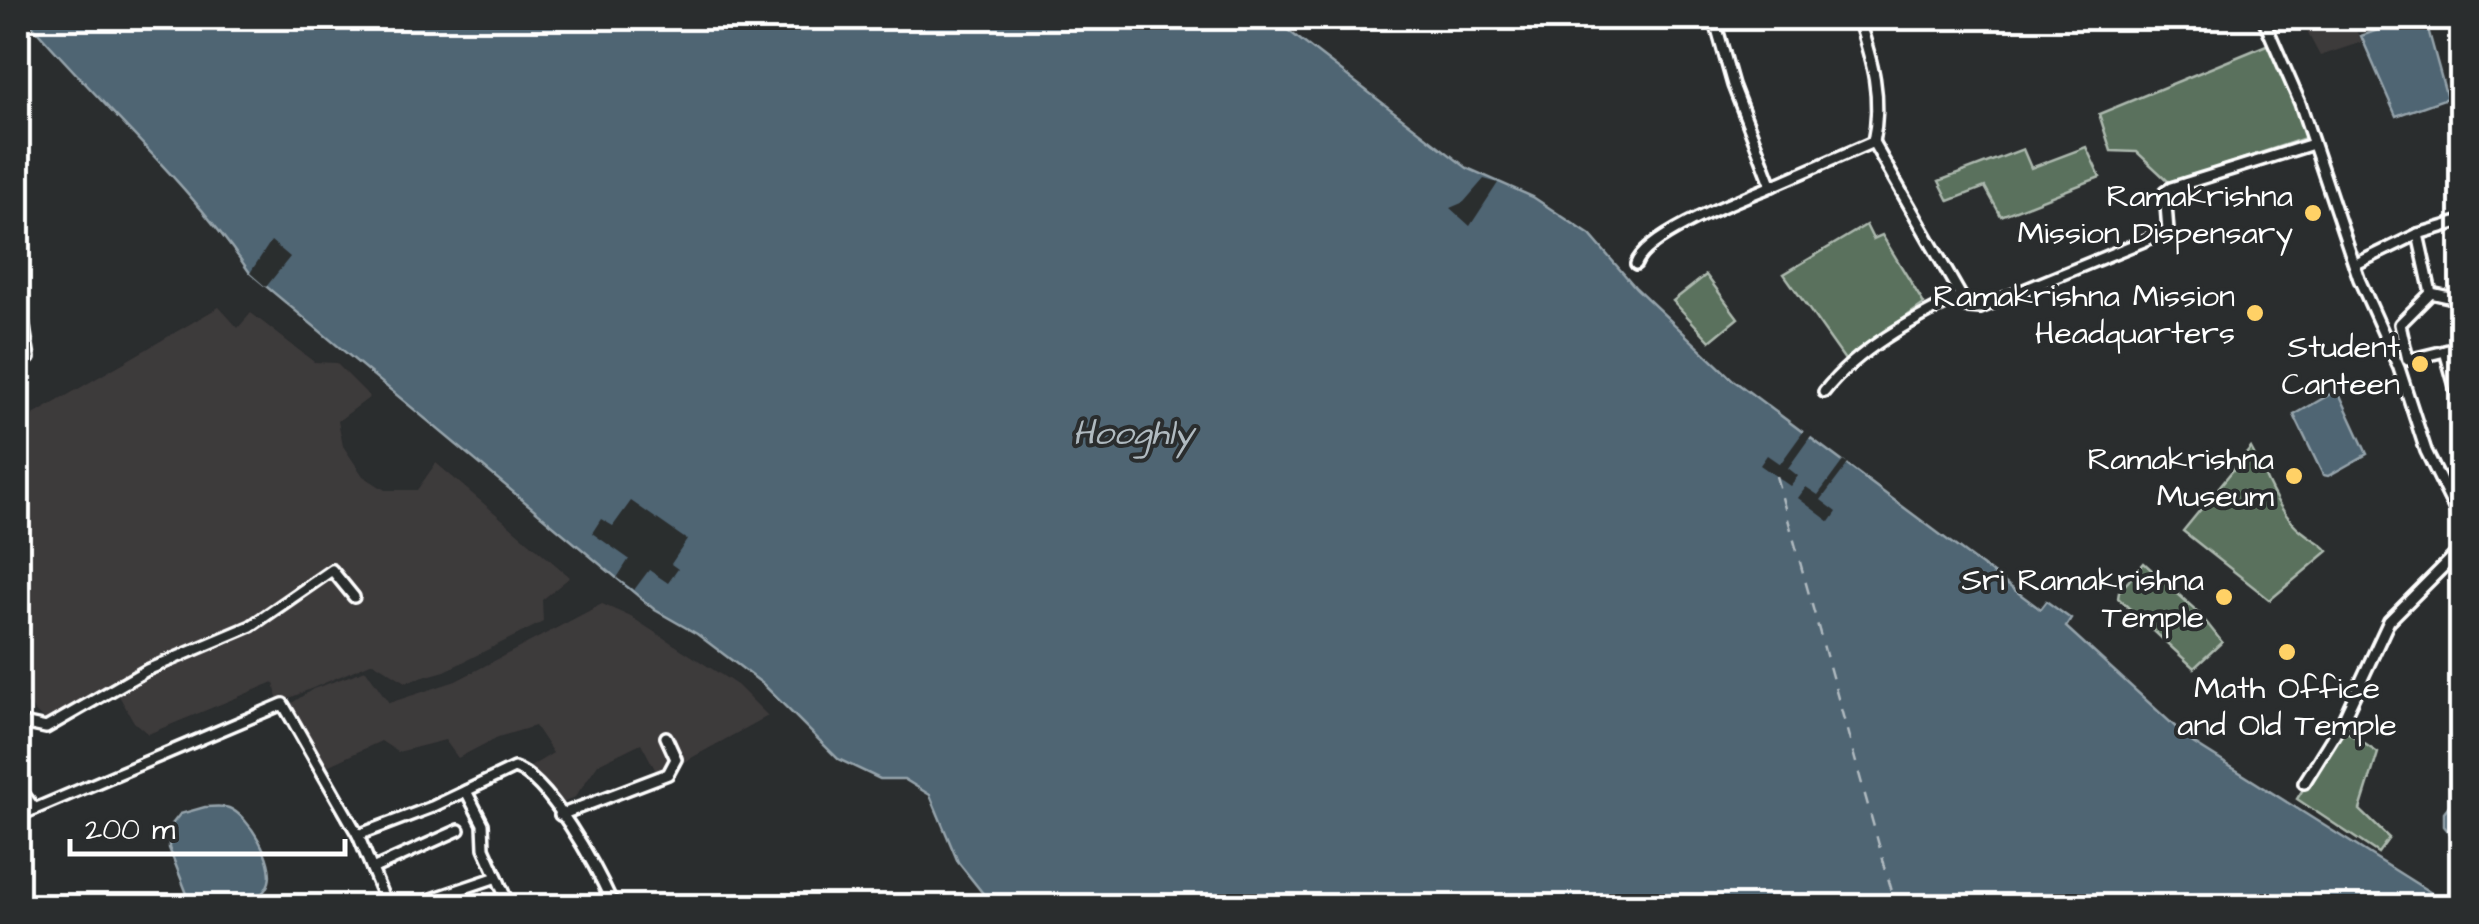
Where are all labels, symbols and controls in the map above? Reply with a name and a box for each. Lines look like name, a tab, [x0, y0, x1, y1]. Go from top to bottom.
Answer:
place label: Ramakrishna Mission Dispensary	[2018, 174, 2293, 256]
marker: Ramakrishna Mission Dispensary	[2302, 202, 2324, 224]
place label: Ramakrishna Mission Headquarters	[1933, 274, 2235, 356]
marker: Ramakrishna Mission Headquarters	[2244, 302, 2266, 324]
place label: Student Canteen	[2282, 325, 2400, 407]
marker: Student Canteen	[2409, 353, 2431, 375]
water label: Hooghly	[1073, 409, 1197, 459]
place label: Ramakrishna Museum	[2087, 437, 2274, 519]
marker: Ramakrishna Museum	[2283, 465, 2305, 487]
place label: Sri Ramakrishna Temple	[1962, 558, 2204, 640]
marker: Sri Ramakrishna Temple	[2213, 586, 2235, 608]
marker: Math Office and Old Temple	[2276, 641, 2298, 663]
place label: Math Office and Old Temple	[2177, 666, 2397, 748]
scale bar	[70, 794, 345, 856]
text: 200 m	[85, 809, 176, 851]

